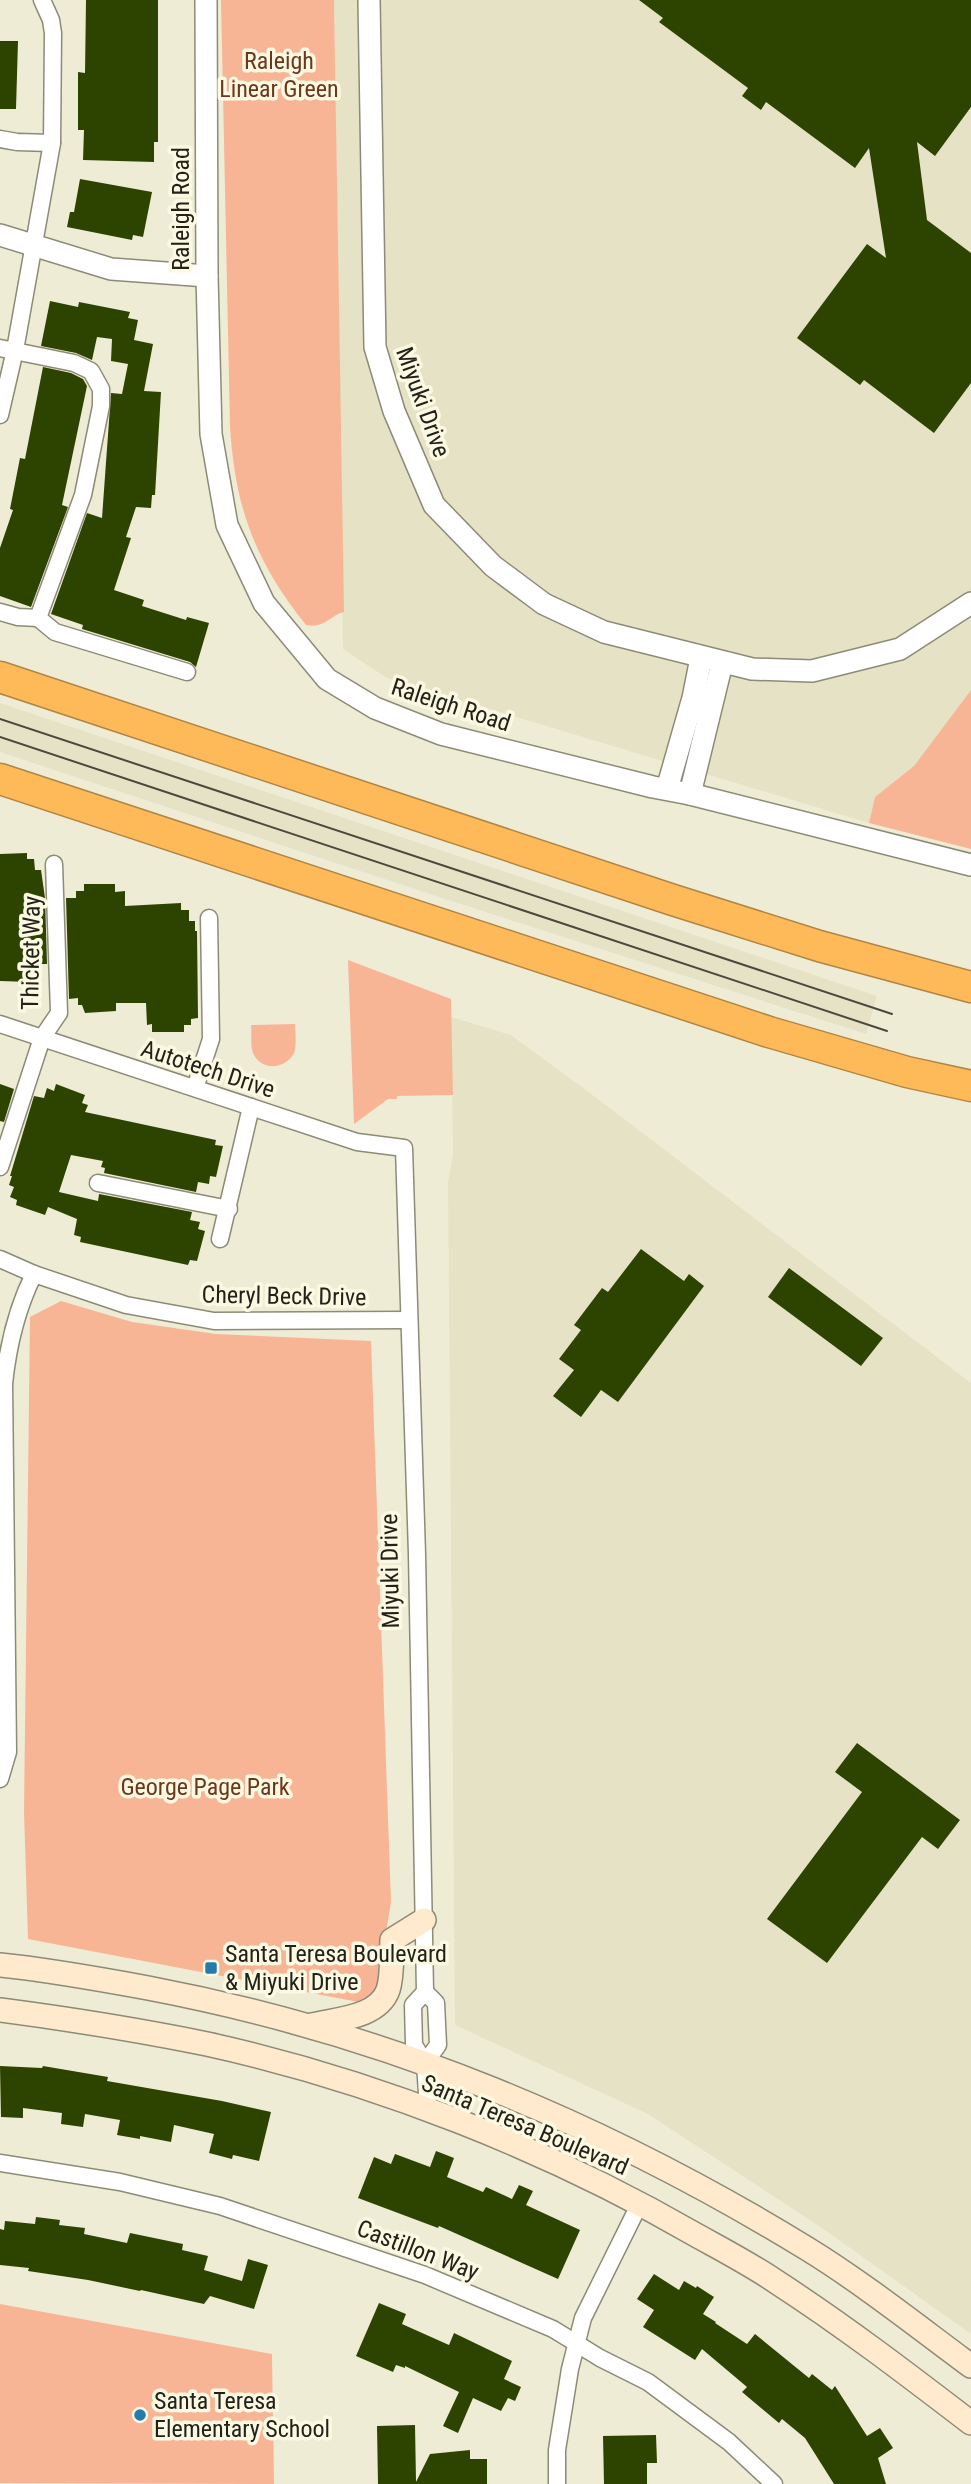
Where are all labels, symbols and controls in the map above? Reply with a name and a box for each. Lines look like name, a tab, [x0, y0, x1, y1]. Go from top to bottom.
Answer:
park label: Raleigh Linear Green	[219, 47, 339, 103]
street label: Raleigh Road	[167, 147, 195, 271]
street label: Miyuki Drive	[390, 343, 456, 461]
street label: Raleigh Road	[388, 673, 514, 737]
street label: Thicket Way	[16, 896, 46, 1010]
street label: Autotech Drive	[138, 1034, 278, 1104]
street label: Cheryl Beck Drive	[201, 1281, 367, 1311]
street label: Miyuki Drive	[375, 1513, 405, 1629]
park label: George Page Park	[120, 1773, 290, 1801]
place label: Santa Teresa Boulevard & Miyuki Drive	[225, 1940, 447, 1996]
marker: Santa Teresa Boulevard & Miyuki Drive	[203, 1960, 219, 1976]
street label: Santa Teresa Boulevard	[417, 2069, 633, 2181]
street label: Castillon Way	[353, 2214, 483, 2286]
place label: Santa Teresa Elementary School	[154, 2387, 330, 2443]
marker: Santa Teresa Elementary School	[132, 2407, 148, 2423]

